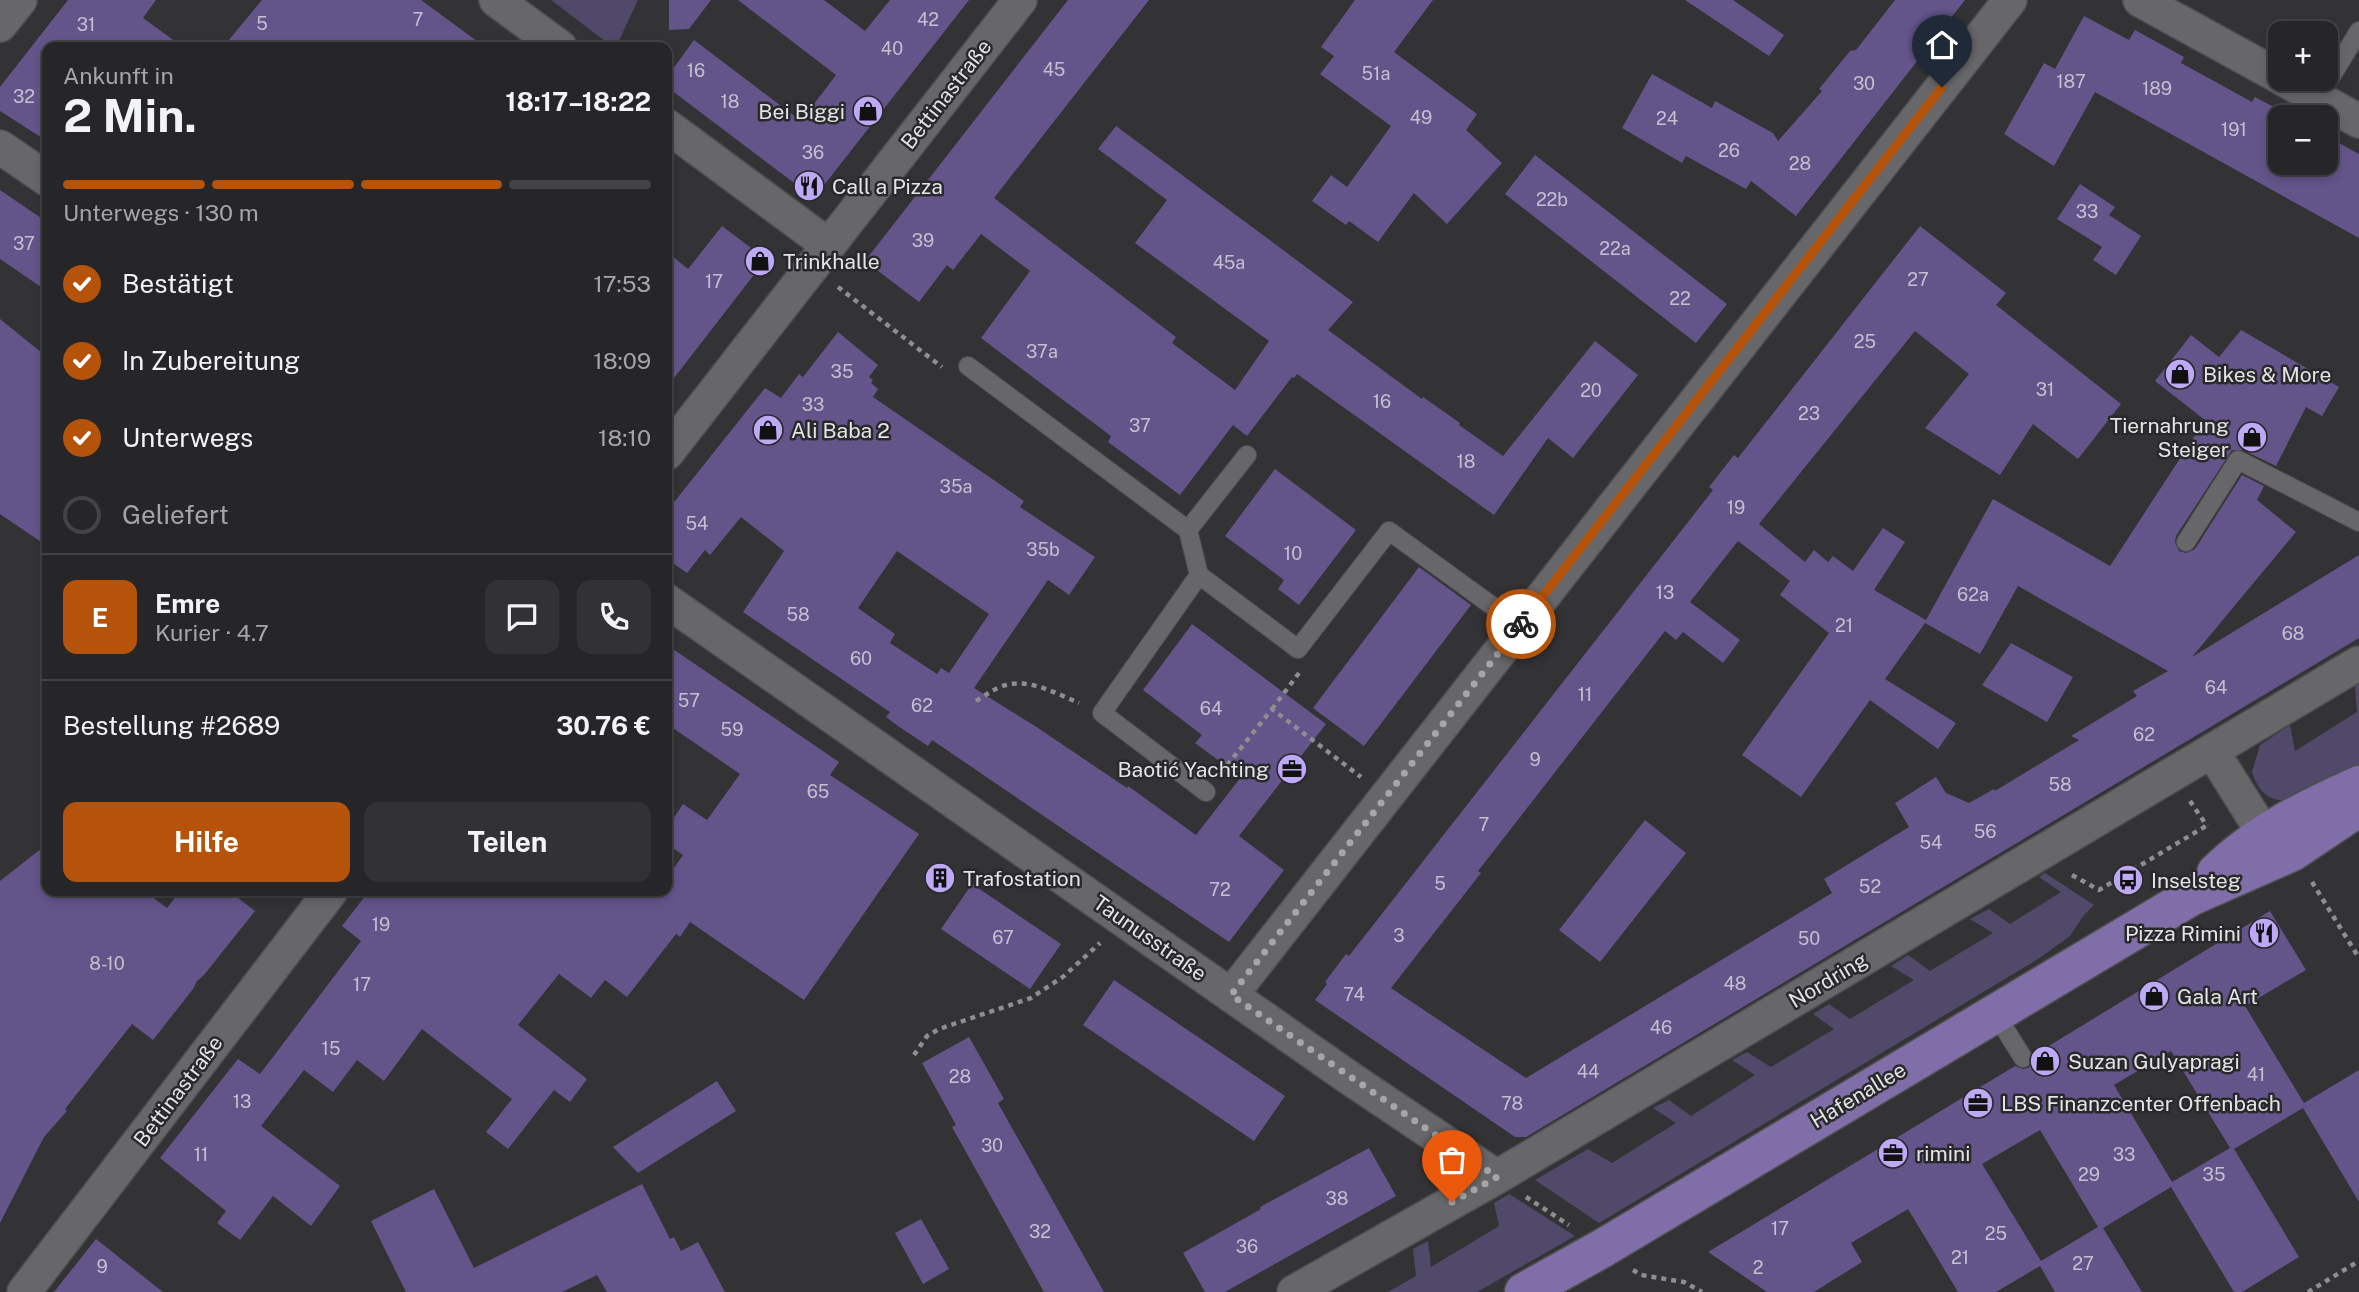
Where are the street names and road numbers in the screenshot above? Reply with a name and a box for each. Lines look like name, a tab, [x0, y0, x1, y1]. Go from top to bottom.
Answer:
street label: Bettinastraße	[895, 34, 997, 154]
street label: Taunusstraße	[1089, 890, 1211, 986]
street label: Nordring	[1784, 947, 1872, 1013]
street label: Bettinastraße	[128, 1031, 228, 1151]
street label: Hafenallee	[1806, 1057, 1910, 1133]

